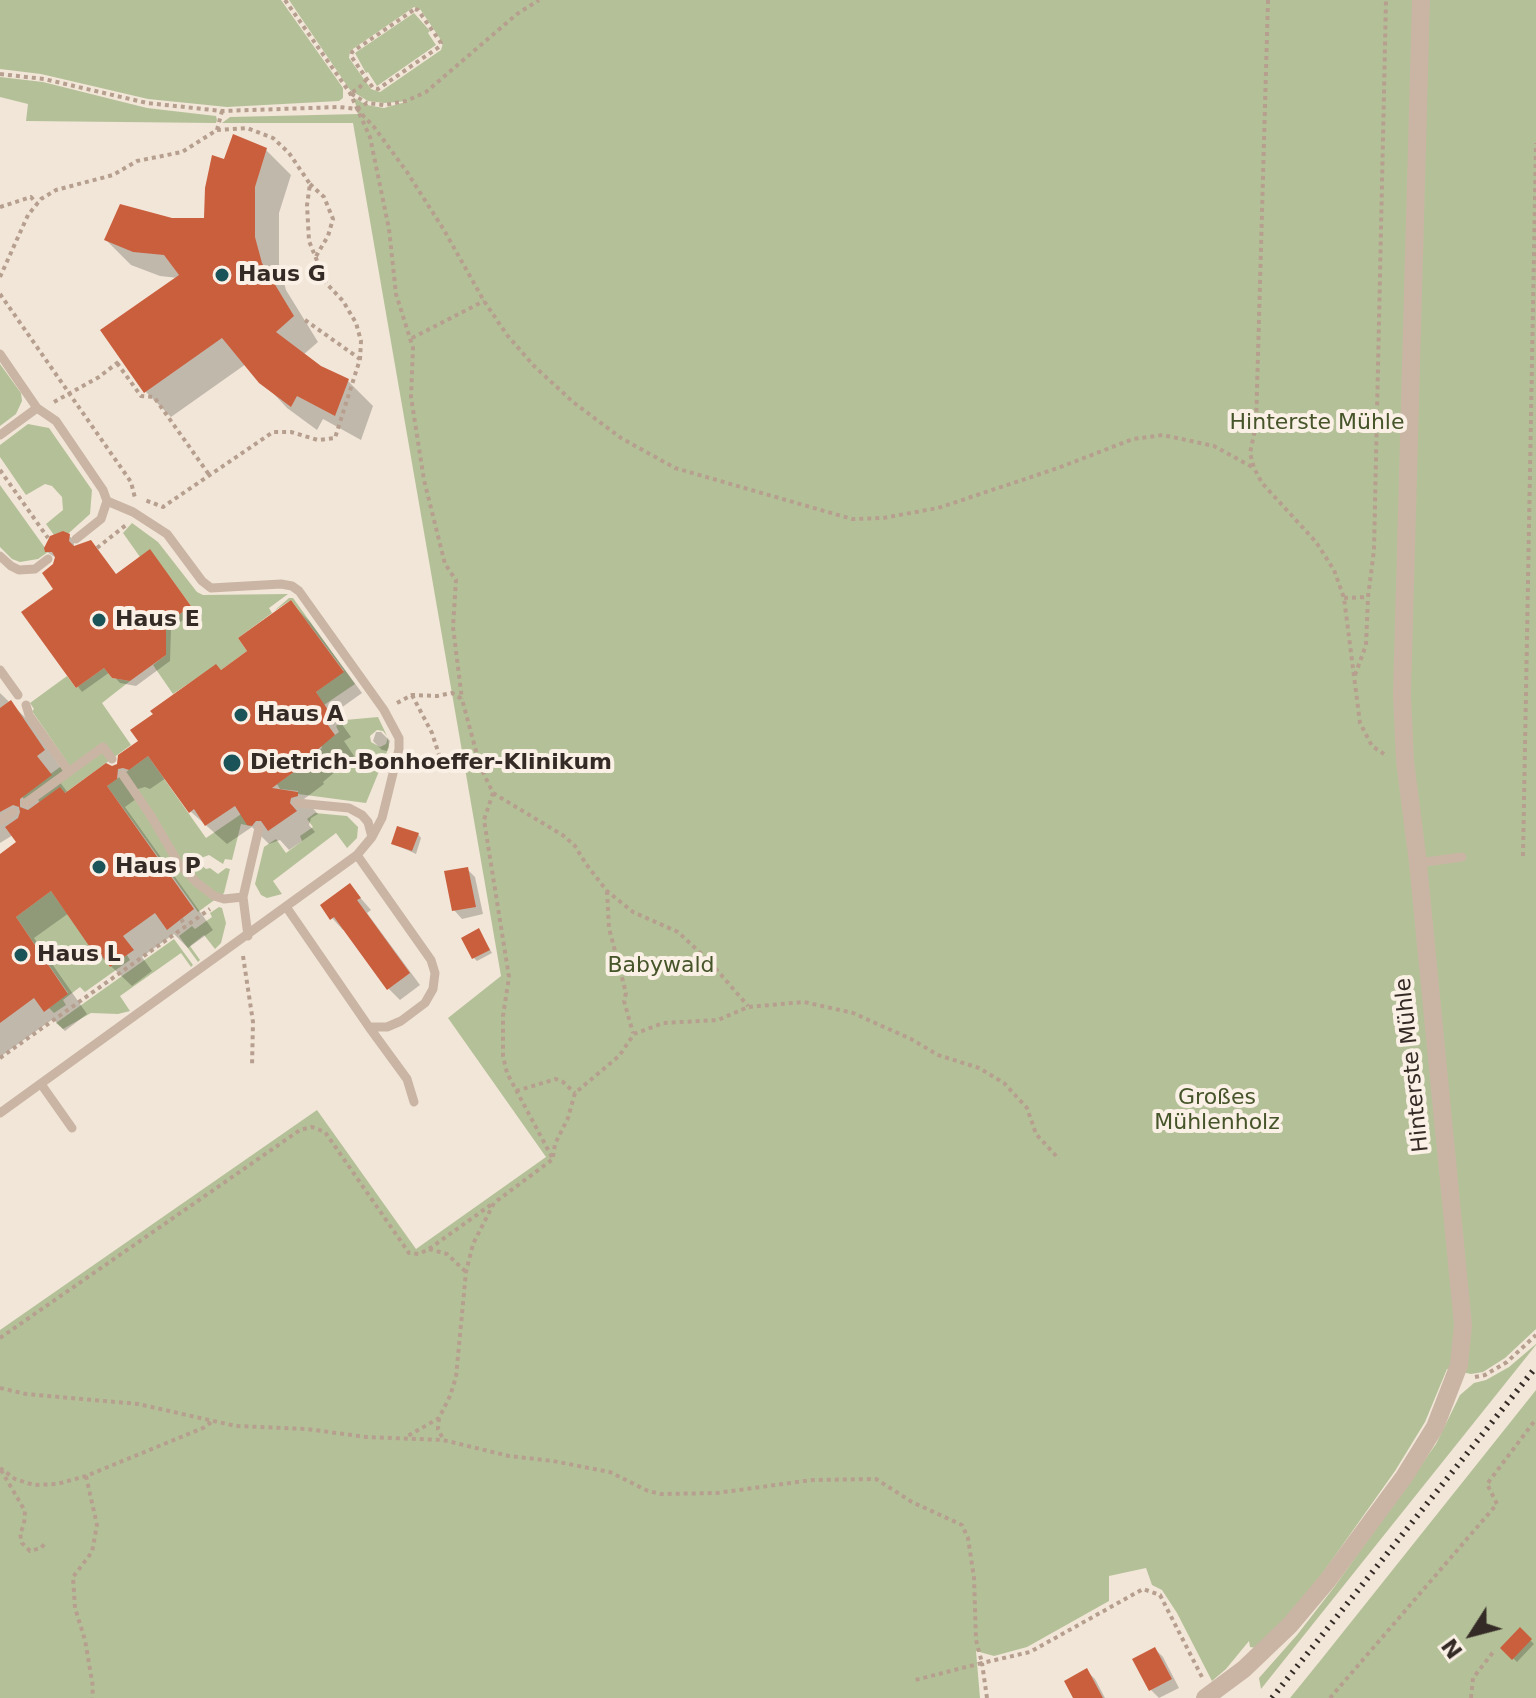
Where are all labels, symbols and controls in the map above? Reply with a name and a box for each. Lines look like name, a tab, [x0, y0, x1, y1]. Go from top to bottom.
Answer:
place label: Haus G	[238, 262, 326, 288]
marker: Haus G	[213, 266, 231, 284]
park label: Hinterste Mühle	[1230, 410, 1404, 436]
place label: Haus E	[115, 607, 200, 633]
marker: Haus E	[90, 611, 108, 629]
place label: Haus A	[257, 702, 344, 728]
marker: Haus A	[232, 706, 250, 724]
place label: Dietrich-Bonhoeffer-Klinikum	[250, 750, 612, 776]
marker: Dietrich-Bonhoeffer-Klinikum	[221, 752, 243, 774]
place label: Haus P	[115, 854, 201, 880]
marker: Haus P	[90, 858, 108, 876]
place label: Haus L	[37, 942, 121, 968]
marker: Haus L	[12, 946, 30, 964]
park label: Babywald	[607, 953, 715, 979]
street label: Hinterste Mühle	[1391, 977, 1435, 1153]
park label: Großes Mühlenholz	[1154, 1085, 1280, 1136]
north arrow	[1432, 1594, 1512, 1674]
text: N	[1437, 1634, 1468, 1663]

